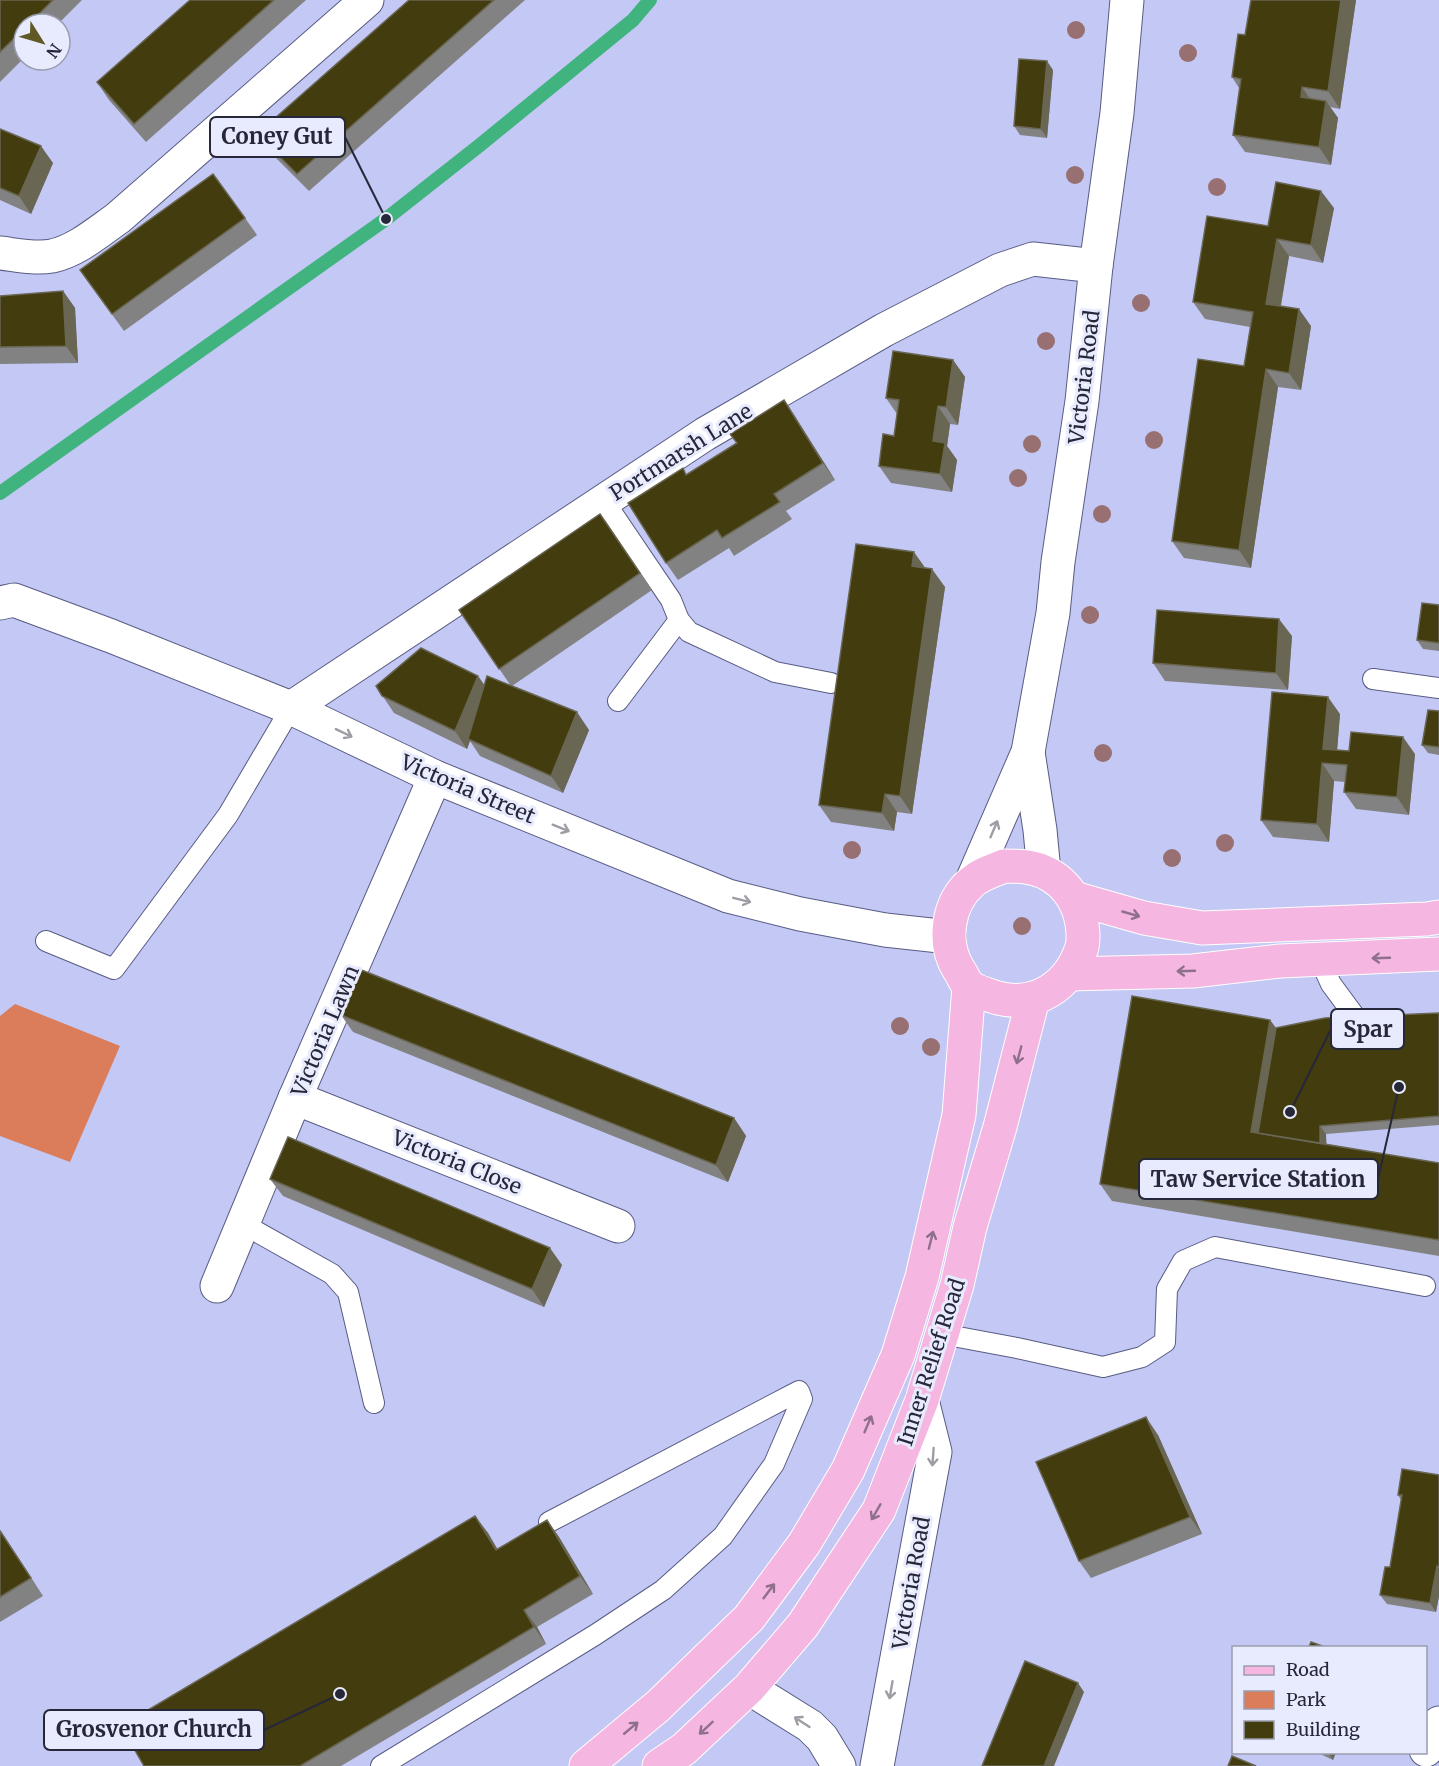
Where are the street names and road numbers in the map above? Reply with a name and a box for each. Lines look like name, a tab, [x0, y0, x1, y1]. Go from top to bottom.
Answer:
street label: Victoria Road	[1062, 308, 1106, 446]
street label: Portmarsh Lane	[605, 397, 757, 507]
street label: Victoria Street	[396, 748, 539, 829]
street label: Victoria Lawn	[285, 961, 365, 1102]
street label: Victoria Close	[387, 1123, 526, 1200]
street label: Inner Relief Road	[891, 1275, 971, 1449]
street label: Victoria Road	[886, 1514, 936, 1653]

